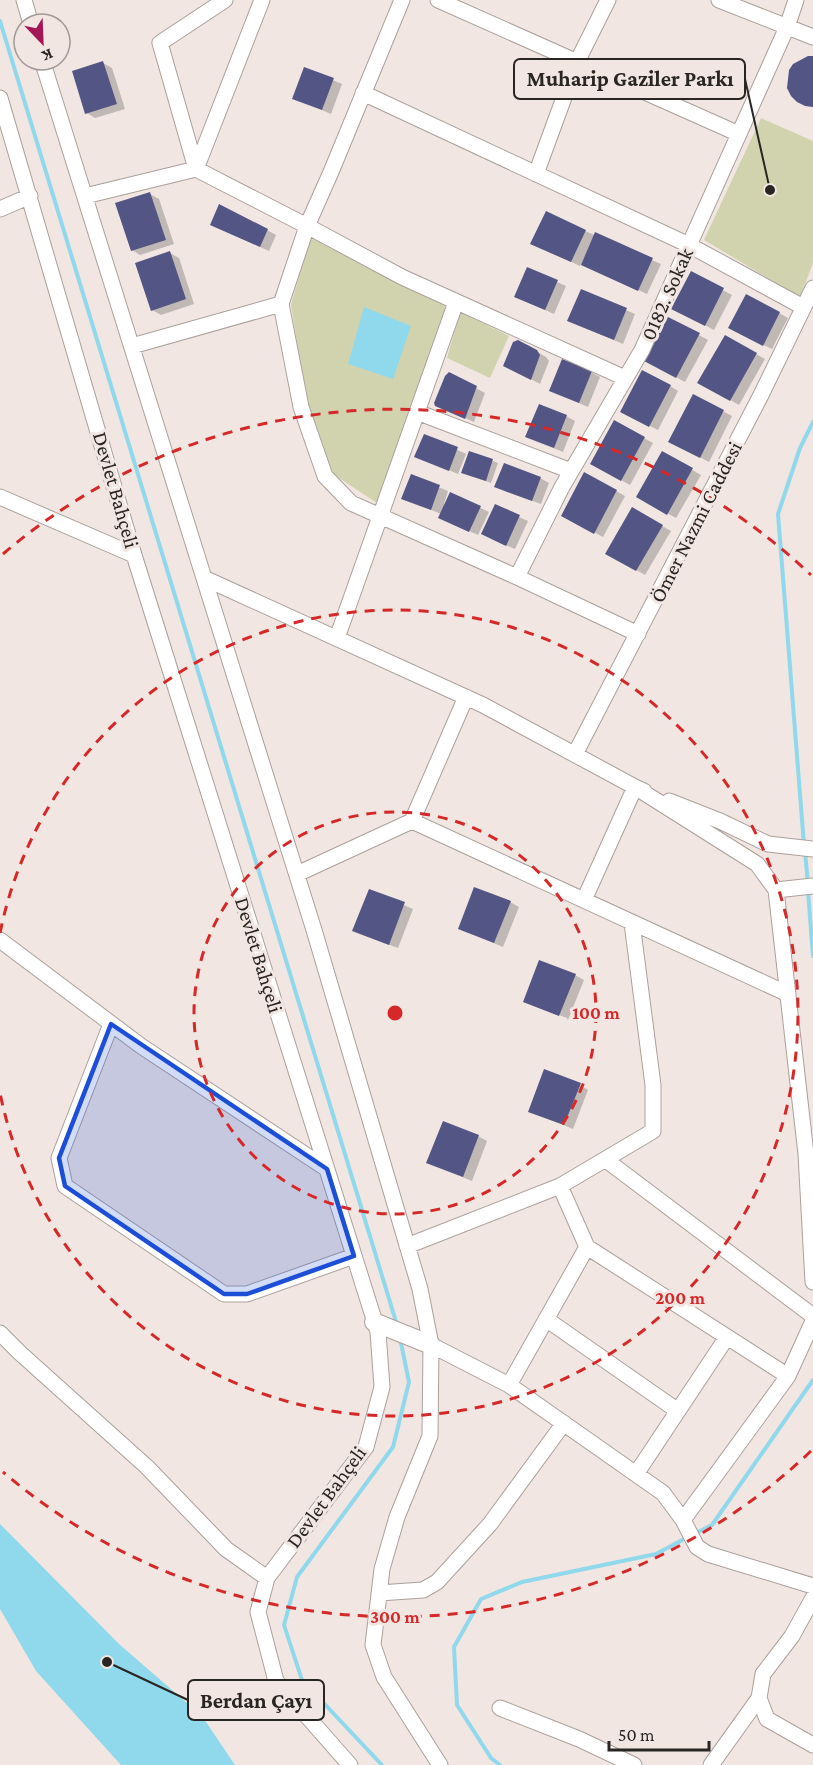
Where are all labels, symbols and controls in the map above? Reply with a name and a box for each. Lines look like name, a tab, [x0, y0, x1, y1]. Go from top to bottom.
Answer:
north arrow	[12, 12, 72, 72]
text: K	[39, 46, 56, 65]
callout: Muharip Gaziler Parkı	[514, 59, 745, 99]
text: Muharip Gaziler Parkı	[526, 66, 734, 91]
street label: 0182. Sokak	[636, 244, 698, 344]
street label: Devlet Bahçeli	[88, 429, 144, 551]
street label: Ömer Nazmi Caddesi	[645, 437, 747, 606]
street label: Devlet Bahçeli	[230, 894, 288, 1016]
centre of rings	[385, 1003, 405, 1023]
text: 100 m	[572, 1003, 620, 1023]
text: 200 m	[655, 1288, 706, 1308]
street label: Devlet Bahçeli	[281, 1441, 371, 1553]
text: 300 m	[370, 1607, 420, 1627]
callout: Berdan Çayı	[188, 1680, 324, 1720]
text: Berdan Çayı	[200, 1688, 313, 1713]
scale bar	[609, 1714, 710, 1752]
text: 50 m	[618, 1725, 655, 1745]

